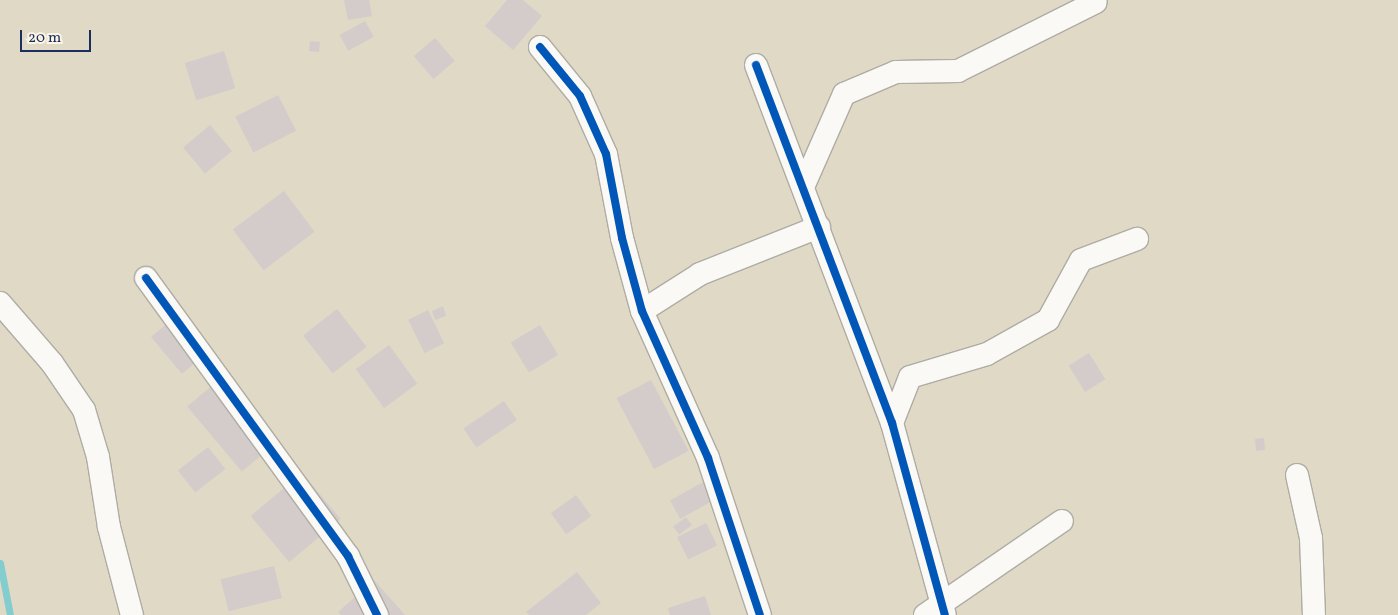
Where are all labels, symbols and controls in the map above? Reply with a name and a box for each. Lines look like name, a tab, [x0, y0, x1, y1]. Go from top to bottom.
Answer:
scale bar	[22, 20, 94, 52]
text: 20 m	[28, 28, 61, 49]

